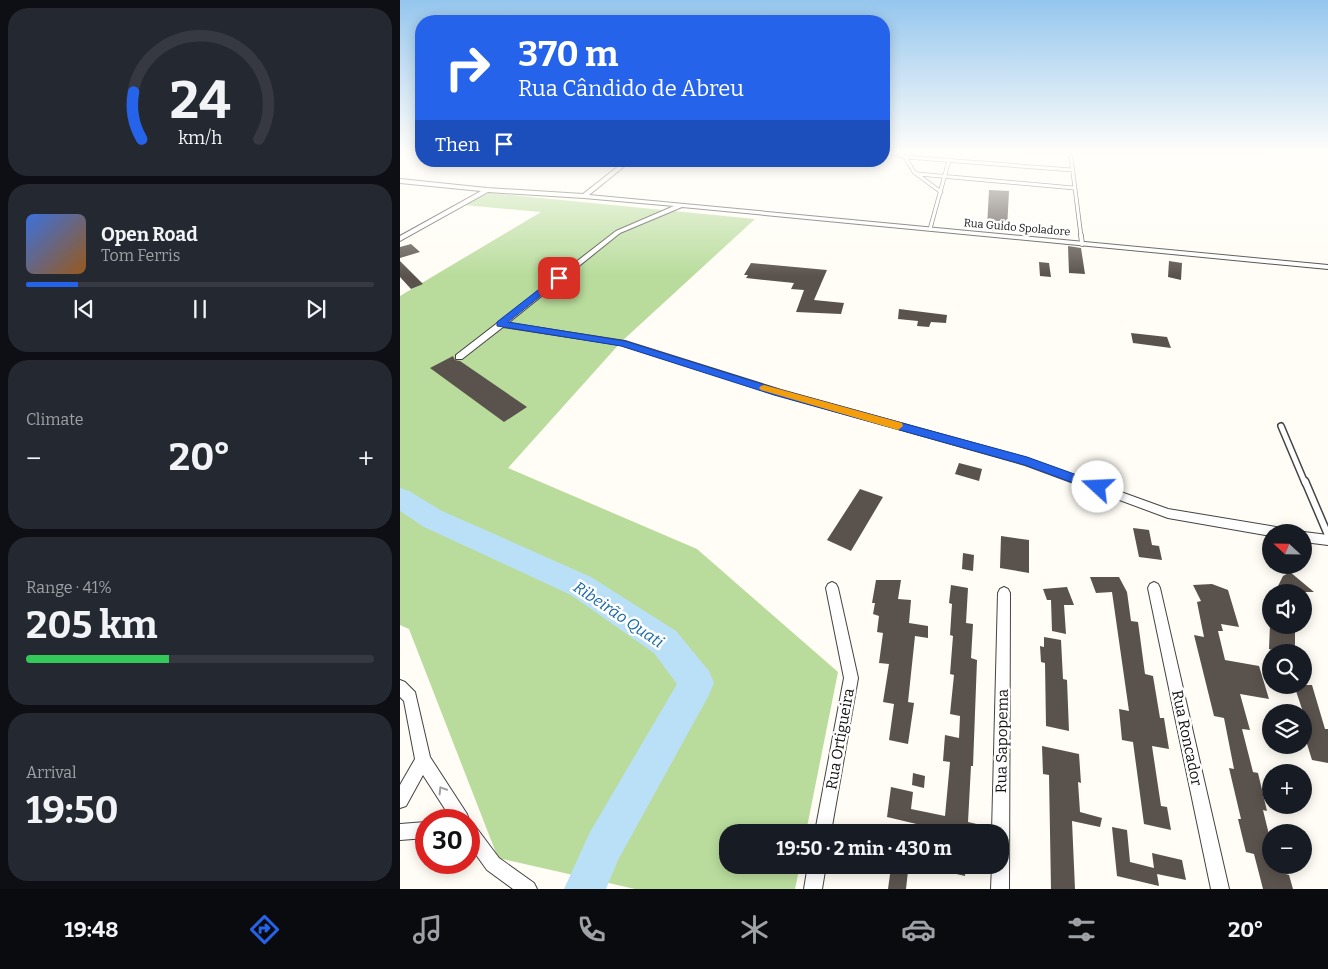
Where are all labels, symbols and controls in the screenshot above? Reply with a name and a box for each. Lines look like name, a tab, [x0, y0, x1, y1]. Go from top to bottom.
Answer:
text: 370 m	[518, 33, 618, 75]
icon: right	[435, 35, 500, 100]
text: 24	[170, 69, 231, 132]
text: Rua Cândido de Abreu	[518, 75, 744, 102]
text: km/h	[178, 127, 222, 149]
icon: arrive	[490, 130, 518, 158]
text: Then	[435, 133, 480, 156]
street label: Rua Guido Spoladore	[963, 216, 1071, 239]
text: Open Road	[101, 223, 198, 246]
text: Tom Ferris	[101, 246, 180, 265]
pin	[538, 257, 580, 299]
icon: arrive	[545, 264, 573, 292]
icon: previous	[70, 295, 98, 323]
icon: pause	[186, 295, 214, 323]
icon: next	[302, 295, 330, 323]
text: Climate	[26, 410, 84, 429]
text: 20°	[169, 434, 231, 480]
text: −	[26, 442, 41, 475]
text: +	[358, 442, 374, 475]
position arrow	[1071, 460, 1123, 512]
north arrow	[1262, 524, 1312, 574]
map controls	[1262, 524, 1312, 874]
water label: Ribeirão Quati	[570, 577, 668, 652]
text: Range · 41%	[26, 578, 112, 597]
button: sound	[1262, 584, 1312, 634]
text: 205 km	[26, 602, 157, 648]
button: search	[1262, 644, 1312, 694]
street label: Rua Ortigueira	[822, 687, 858, 791]
street label: Rua Roncador	[1168, 688, 1206, 788]
street label: Rua Sapopema	[992, 689, 1012, 793]
button: layers	[1262, 704, 1312, 754]
text: Arrival	[26, 763, 77, 782]
button: +	[1262, 764, 1312, 814]
one-way arrow	[439, 786, 448, 796]
text: 19:50	[26, 787, 119, 833]
speed limit sign: 30	[415, 809, 480, 874]
button: −	[1262, 824, 1312, 874]
text: 19:50 · 2 min · 430 m	[776, 837, 952, 860]
icon: directions	[247, 912, 282, 947]
icon: music	[410, 912, 445, 947]
icon: phone	[574, 912, 609, 947]
icon: climate	[737, 912, 772, 947]
icon: car	[901, 912, 936, 947]
icon: filters	[1064, 912, 1099, 947]
text: 19:48	[64, 916, 119, 943]
text: 20°	[1228, 916, 1264, 943]

